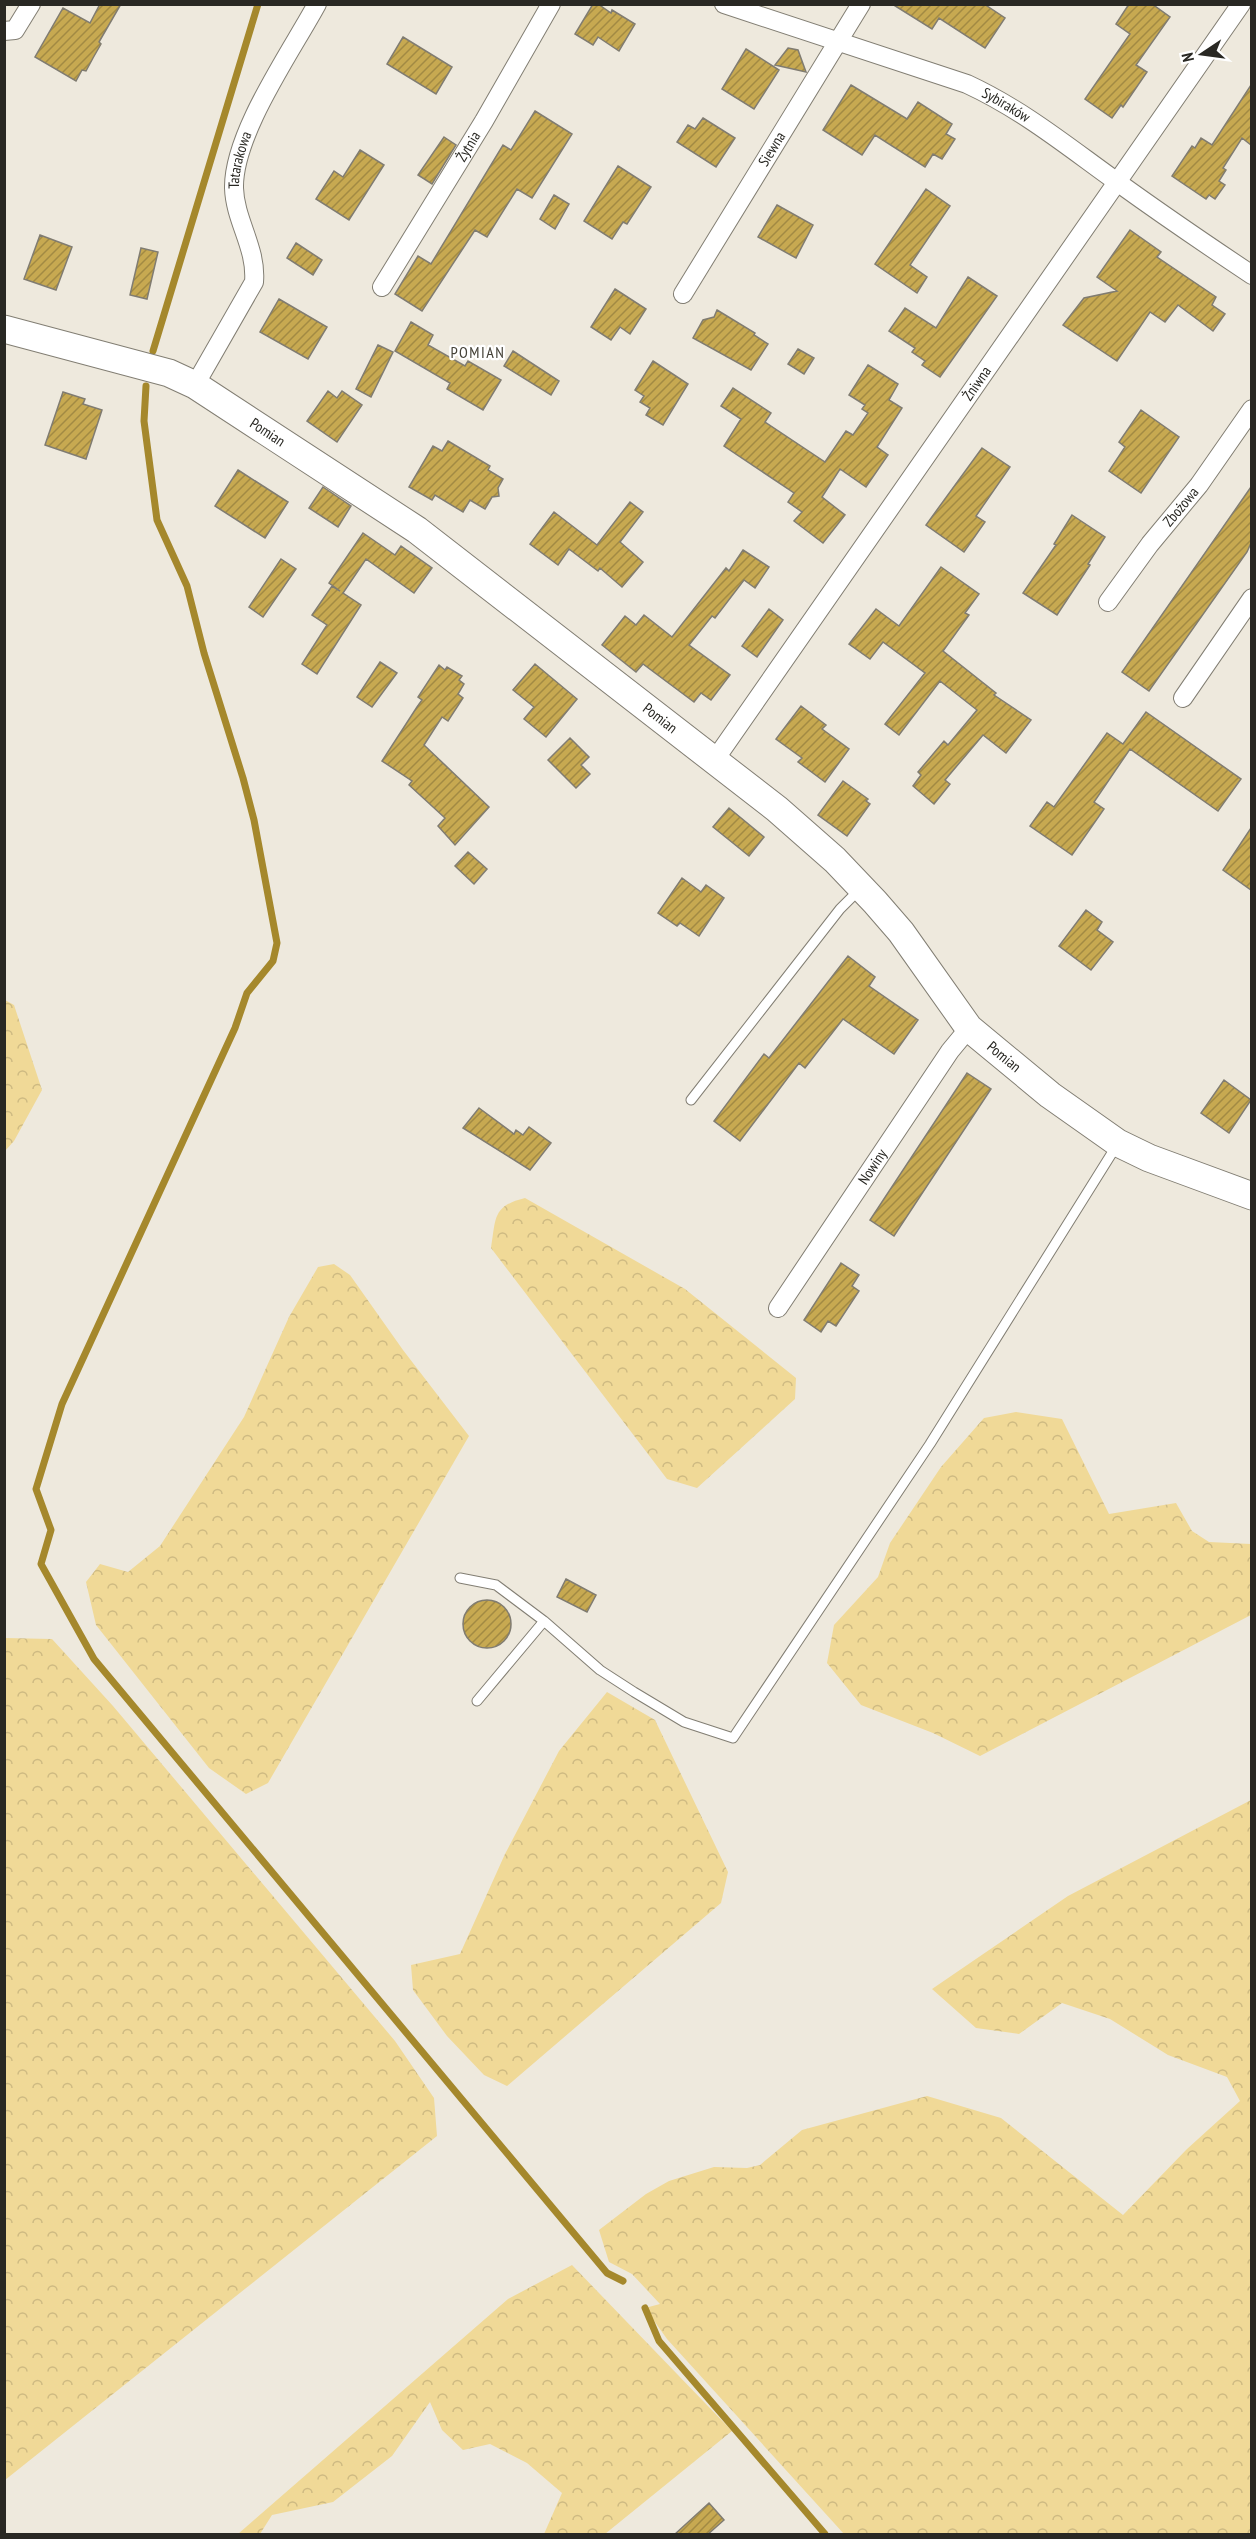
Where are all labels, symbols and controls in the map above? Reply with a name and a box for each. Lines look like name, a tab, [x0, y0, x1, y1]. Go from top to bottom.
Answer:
north arrow	[1172, 24, 1232, 84]
text: N	[1177, 51, 1198, 64]
street label: Sybiraków	[979, 83, 1034, 126]
street label: Tatarakowa	[224, 128, 256, 189]
street label: Żytnia	[452, 128, 484, 165]
street label: Siewna	[754, 128, 789, 170]
district label: POMIAN	[451, 342, 505, 362]
street label: Żniwna	[958, 362, 995, 404]
street label: Pomian	[246, 413, 289, 450]
street label: Zbożowa	[1159, 483, 1202, 530]
street label: Pomian	[639, 699, 681, 737]
street label: Pomian	[983, 1037, 1025, 1076]
street label: Nowiny	[853, 1145, 891, 1188]

